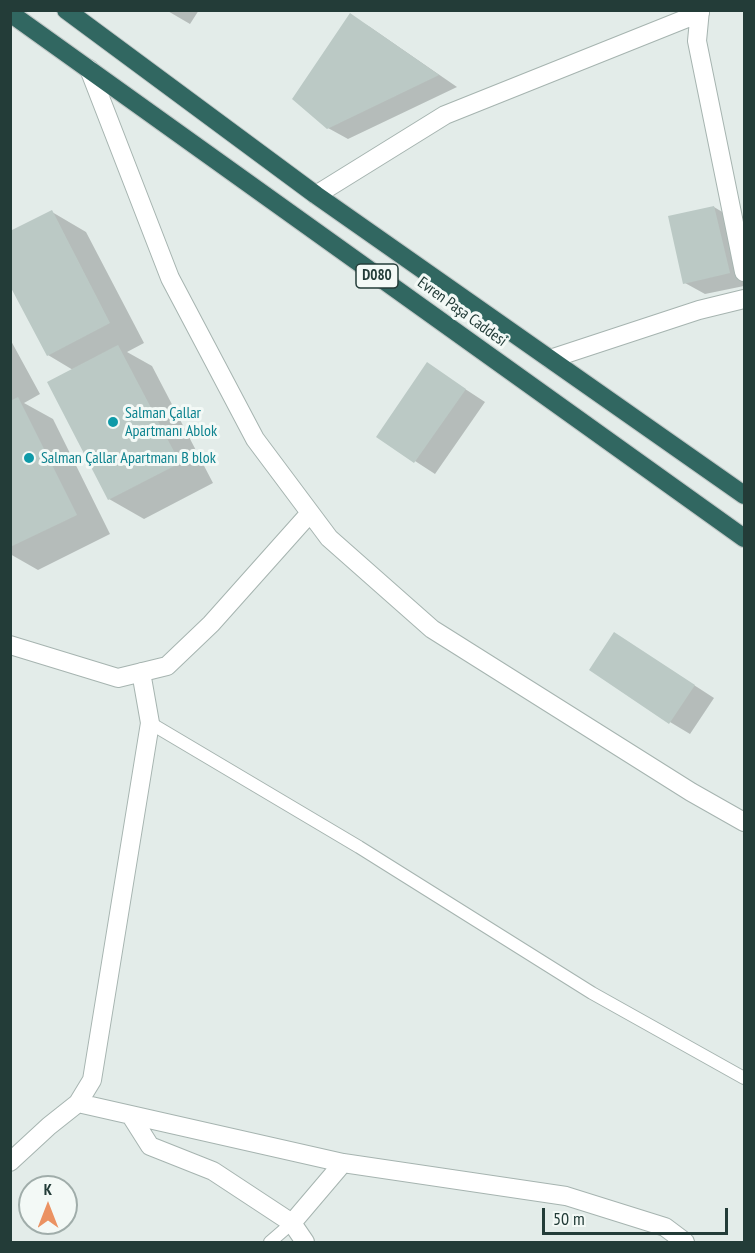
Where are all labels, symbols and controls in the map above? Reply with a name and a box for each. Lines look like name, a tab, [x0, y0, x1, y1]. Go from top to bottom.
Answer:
road number: D080	[356, 264, 398, 288]
street label: Evren Paşa Caddesi	[414, 273, 510, 351]
place label: Salman Çallar Apartmanı Ablok	[125, 403, 217, 441]
marker: Salman Çallar Apartmanı Ablok	[106, 415, 120, 429]
place label: Salman Çallar Apartmanı B blok	[41, 448, 216, 468]
marker: Salman Çallar Apartmanı B blok	[22, 451, 36, 465]
north arrow	[18, 1175, 78, 1235]
text: K	[44, 1179, 52, 1199]
scale bar	[545, 1196, 731, 1234]
text: 50 m	[553, 1207, 585, 1230]

